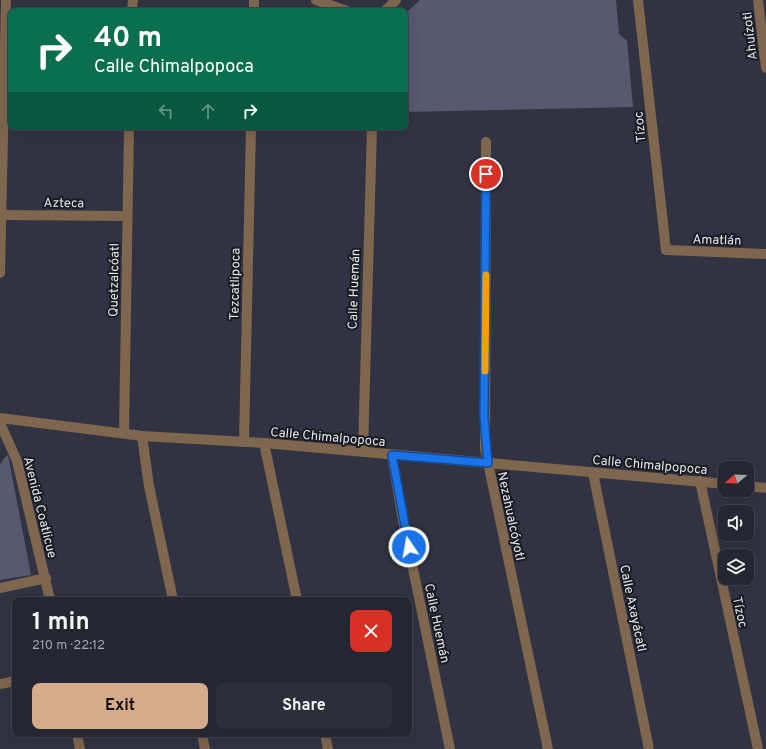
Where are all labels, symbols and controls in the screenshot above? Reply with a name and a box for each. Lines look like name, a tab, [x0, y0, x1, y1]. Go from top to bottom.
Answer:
street label: Ahuízotl	[740, 11, 762, 61]
text: 40 m	[94, 21, 162, 57]
icon: right	[28, 24, 80, 76]
text: Calle Chimalpopoca	[94, 56, 254, 79]
icon: left	[155, 100, 177, 122]
icon: ahead	[197, 100, 219, 122]
icon: right	[239, 100, 261, 122]
street label: Tízoc	[631, 110, 651, 143]
pin	[469, 157, 503, 191]
icon: arrive	[475, 163, 497, 185]
street label: Azteca	[44, 196, 84, 212]
street label: Amatlán	[692, 232, 742, 250]
street label: Quetzalcóatl	[106, 243, 124, 317]
street label: Tezcatlipoca	[227, 248, 245, 320]
street label: Calle Huemán	[346, 248, 364, 330]
street label: Calle Chimalpopoca	[270, 425, 386, 451]
street label: Calle Chimalpopoca	[592, 453, 708, 479]
street label: Avenida Coatlicue	[19, 455, 59, 560]
north arrow	[718, 461, 754, 497]
map controls	[718, 461, 754, 585]
street label: Nezahualcóyotl	[493, 471, 527, 562]
button: sound	[718, 505, 754, 541]
position arrow	[388, 526, 430, 568]
button: layers	[718, 549, 754, 585]
street label: Calle Axayácatl	[615, 564, 649, 653]
street label: Calle Huemán	[420, 582, 452, 665]
street label: Tízoc	[728, 595, 750, 629]
text: 1 min	[32, 608, 90, 638]
button: close	[350, 610, 392, 652]
text: 210 m · 22:12	[32, 638, 105, 654]
button: Exit	[32, 683, 208, 729]
button: Share	[216, 683, 392, 729]

